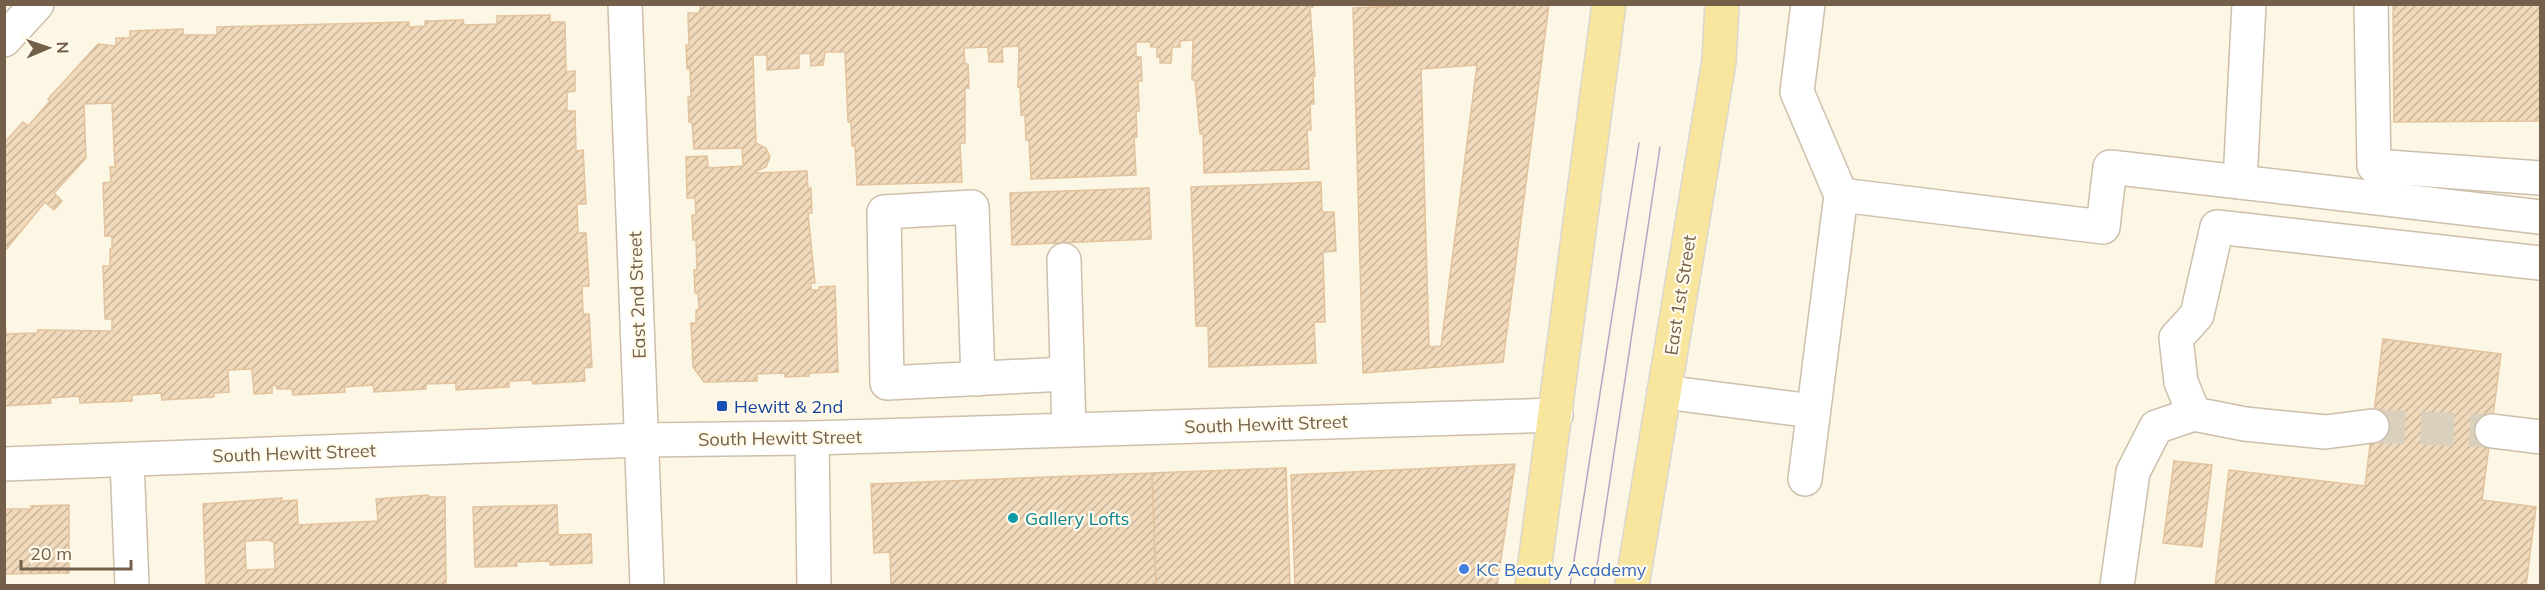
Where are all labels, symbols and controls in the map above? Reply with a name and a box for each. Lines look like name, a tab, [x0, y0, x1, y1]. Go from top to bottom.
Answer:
north arrow	[18, 18, 78, 78]
text: N	[53, 41, 73, 54]
street label: East 2nd Street	[623, 231, 651, 359]
street label: East 1st Street	[1659, 233, 1701, 357]
place label: Hewitt & 2nd	[734, 395, 843, 418]
marker: Hewitt & 2nd	[715, 399, 729, 413]
street label: South Hewitt Street	[1184, 410, 1348, 438]
street label: South Hewitt Street	[698, 425, 862, 451]
street label: South Hewitt Street	[212, 439, 376, 467]
place label: Gallery Lofts	[1025, 507, 1130, 530]
marker: Gallery Lofts	[1006, 511, 1020, 525]
scale bar	[21, 533, 130, 571]
text: 20 m	[30, 542, 72, 565]
place label: KC Beauty Academy	[1476, 558, 1647, 581]
marker: KC Beauty Academy	[1457, 562, 1471, 576]

